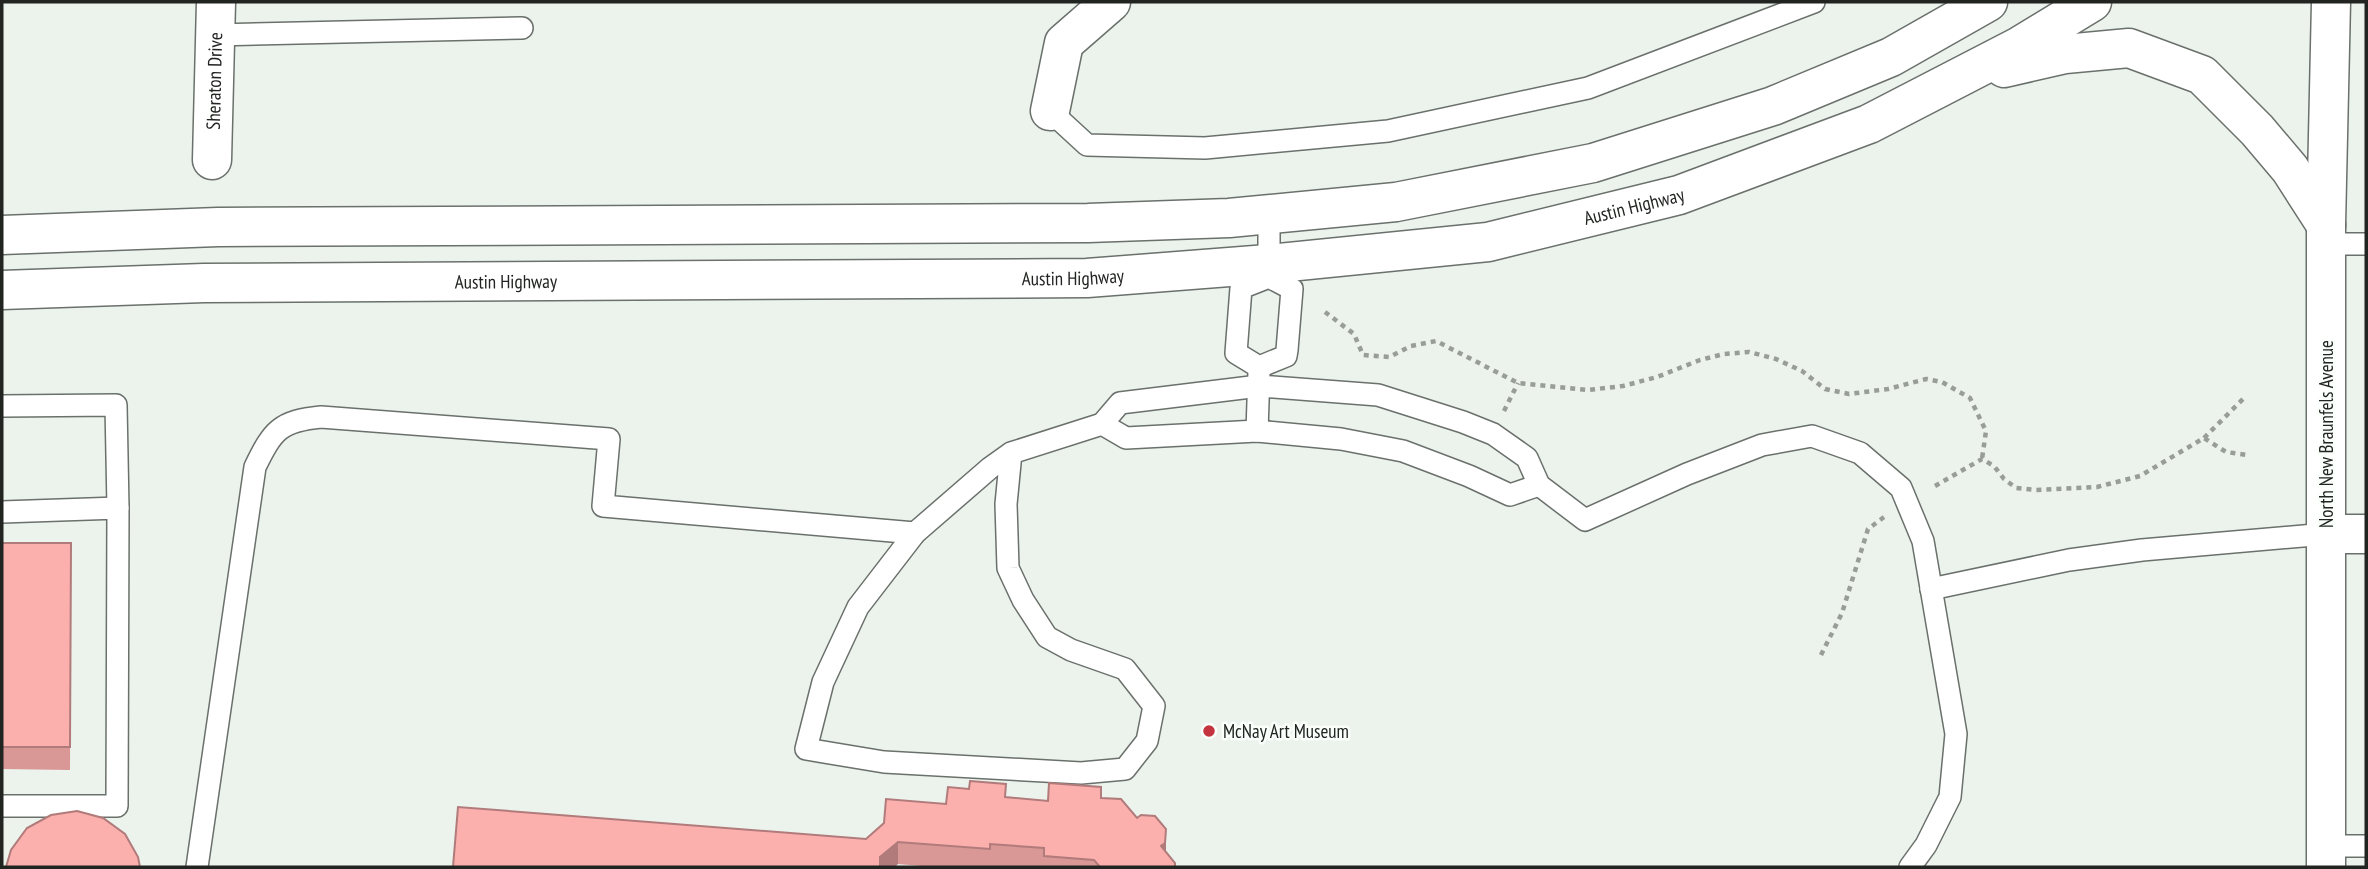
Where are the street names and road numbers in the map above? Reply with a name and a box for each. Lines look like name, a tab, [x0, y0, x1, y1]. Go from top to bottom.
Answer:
street label: Sheraton Drive	[201, 32, 227, 130]
street label: Austin Highway	[1581, 182, 1688, 230]
street label: Austin Highway	[1022, 263, 1126, 290]
street label: Austin Highway	[455, 269, 558, 294]
street label: North New Braunfels Avenue	[2314, 340, 2338, 528]

